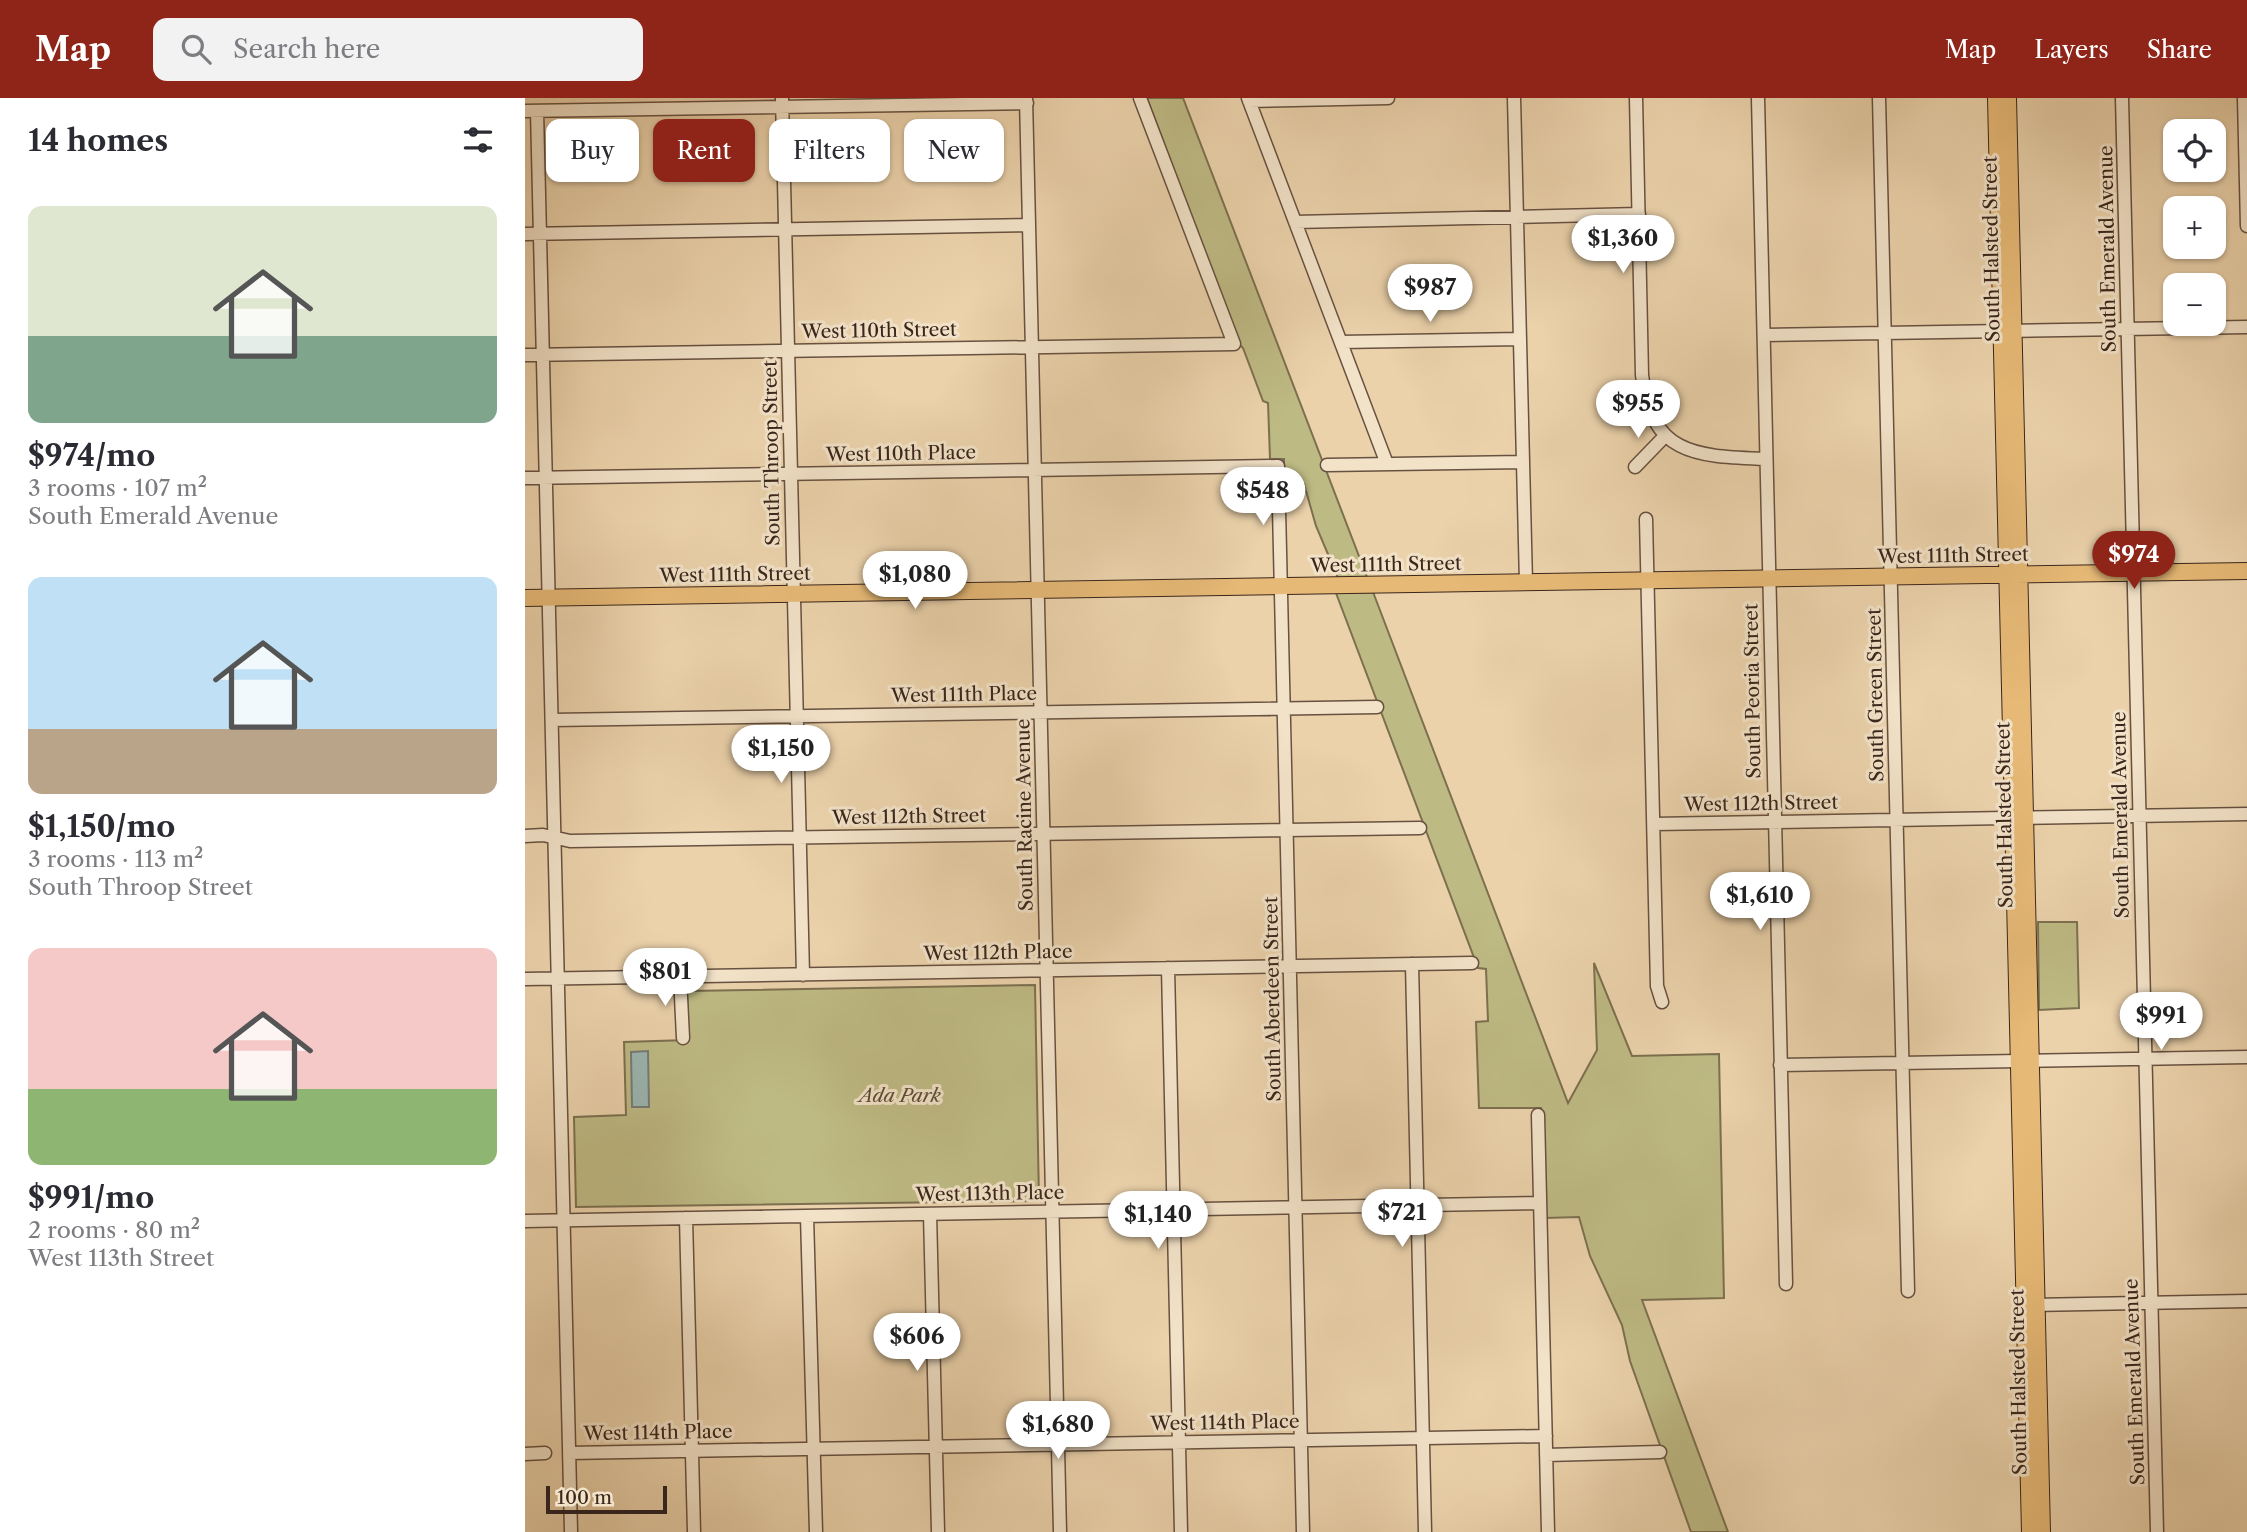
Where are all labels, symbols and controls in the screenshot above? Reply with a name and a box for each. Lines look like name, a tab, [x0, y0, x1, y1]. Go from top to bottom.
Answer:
search box	[153, 18, 643, 81]
text: Map	[35, 29, 111, 70]
icon: search	[177, 30, 215, 68]
text: Search here	[233, 33, 380, 65]
text: Map	[1945, 35, 1996, 64]
text: Layers	[2034, 35, 2109, 64]
text: Share	[2147, 35, 2212, 64]
chip: Buy	[546, 119, 639, 182]
chip: Rent	[653, 119, 755, 182]
chip: Filters	[769, 119, 890, 182]
chip: New	[904, 119, 1004, 182]
map controls	[2163, 119, 2226, 336]
button: locate	[2163, 119, 2226, 182]
icon: filters	[459, 121, 497, 159]
text: 14 homes	[28, 122, 168, 159]
street label: South Emerald Avenue	[2094, 145, 2121, 353]
street label: South Halsted Street	[1978, 155, 2005, 342]
button: +	[2163, 196, 2226, 259]
pin: $1,360	[1566, 216, 1680, 275]
text: $1,360	[1588, 224, 1658, 252]
icon: home	[200, 251, 326, 377]
pin: $987	[1389, 264, 1471, 324]
text: $987	[1404, 273, 1456, 301]
button: −	[2163, 273, 2226, 336]
street label: West 110th Street	[800, 318, 957, 343]
street label: South Throop Street	[758, 360, 785, 546]
pin: $955	[1597, 380, 1679, 440]
text: $955	[1612, 389, 1664, 417]
text: $974/mo	[28, 437, 155, 474]
street label: West 110th Place	[825, 441, 976, 466]
pin: $548	[1222, 468, 1304, 527]
text: 3 rooms · 107 m²	[28, 474, 207, 502]
text: $548	[1236, 476, 1290, 504]
text: South Emerald Avenue	[28, 502, 278, 530]
pin: $974	[2093, 532, 2175, 591]
text: $974	[2108, 540, 2160, 568]
street label: West 111th Street	[1876, 543, 2029, 568]
pin: $1,080	[858, 552, 972, 611]
street label: West 111th Street	[1309, 552, 1462, 577]
text: $1,080	[879, 560, 951, 588]
street label: West 111th Street	[658, 562, 811, 587]
street label: South Peoria Street	[1739, 603, 1766, 779]
street label: South Green Street	[1862, 608, 1889, 782]
icon: home	[200, 622, 326, 748]
street label: West 111th Place	[890, 682, 1037, 707]
street label: South Emerald Avenue	[2107, 711, 2134, 919]
street label: South Racine Avenue	[1011, 719, 1038, 911]
street label: South Halsted Street	[1991, 721, 2018, 908]
pin: $1,150	[724, 726, 838, 785]
text: $1,150	[747, 734, 815, 762]
street label: West 112th Street	[1683, 791, 1839, 816]
street label: West 112th Street	[831, 804, 987, 829]
text: $1,150/mo	[28, 808, 175, 845]
text: 3 rooms · 113 m²	[28, 845, 204, 873]
pin: $1,610	[1703, 872, 1817, 932]
text: South Throop Street	[28, 873, 253, 901]
text: $1,610	[1726, 881, 1794, 909]
street label: South Aberdeen Street	[1259, 896, 1286, 1102]
street label: West 112th Place	[922, 940, 1073, 965]
pin: $801	[624, 948, 706, 1008]
text: $801	[639, 957, 691, 985]
pin: $991	[2120, 992, 2202, 1052]
icon: home	[200, 993, 326, 1119]
text: $991	[2136, 1001, 2186, 1029]
park label: Ada Park	[856, 1084, 941, 1107]
text: $991/mo	[28, 1179, 154, 1216]
street label: West 113th Place	[914, 1181, 1065, 1206]
pin: $721	[1361, 1190, 1443, 1249]
pin: $1,140	[1101, 1192, 1215, 1251]
text: $721	[1378, 1198, 1426, 1226]
text: $1,140	[1124, 1200, 1192, 1228]
text: 2 rooms · 80 m²	[28, 1216, 200, 1244]
text: West 113th Street	[28, 1244, 214, 1272]
street label: South Emerald Avenue	[2119, 1278, 2150, 1486]
street label: South Halsted Street	[2005, 1288, 2032, 1475]
pin: $606	[876, 1314, 958, 1373]
text: $606	[890, 1322, 945, 1350]
pin: $1,680	[1001, 1402, 1115, 1461]
text: $1,680	[1022, 1410, 1094, 1438]
street label: West 114th Place	[1149, 1410, 1300, 1435]
street label: West 114th Place	[582, 1420, 733, 1445]
scale bar	[546, 1483, 667, 1515]
text: 100 m	[557, 1486, 612, 1509]

